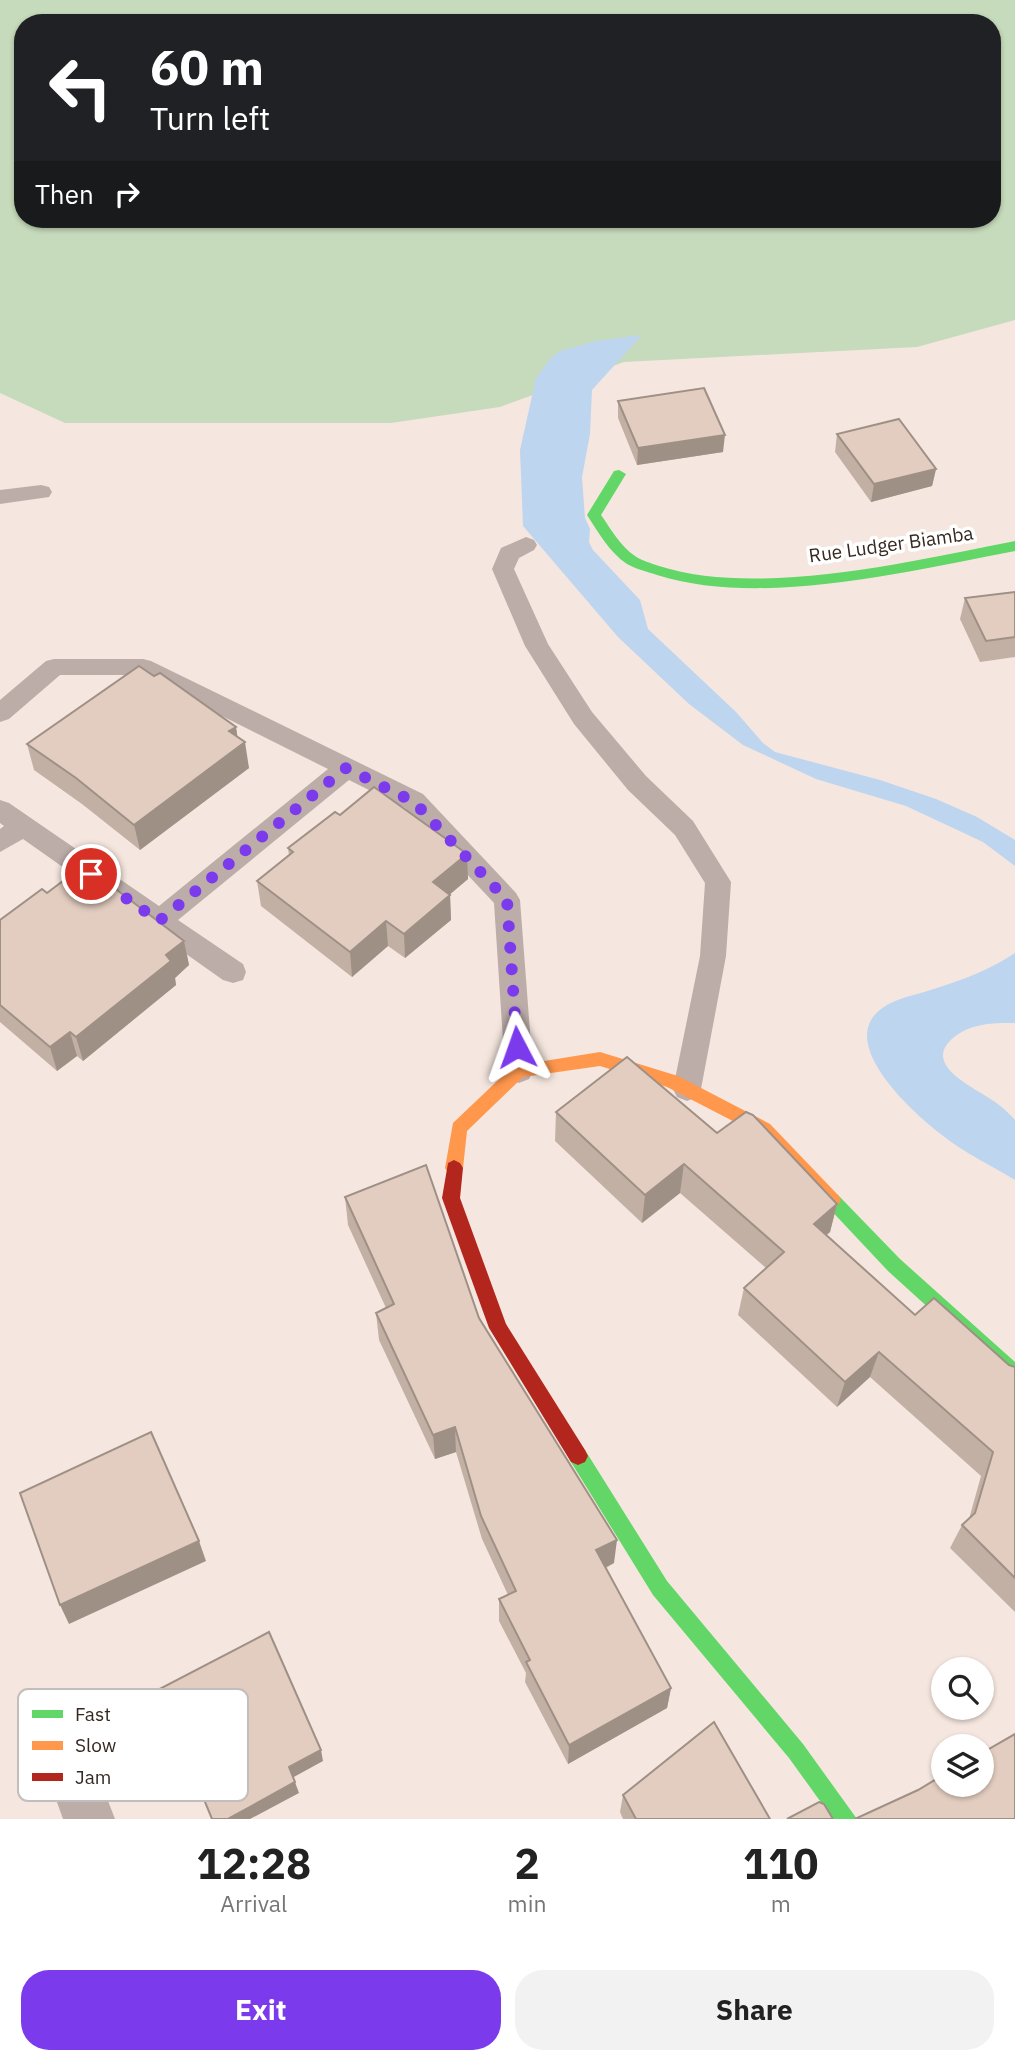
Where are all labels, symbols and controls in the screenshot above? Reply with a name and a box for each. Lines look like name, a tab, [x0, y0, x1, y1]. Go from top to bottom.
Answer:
text: 60 m	[150, 35, 264, 98]
icon: left	[35, 42, 126, 133]
text: Turn left	[150, 97, 270, 139]
icon: right	[108, 175, 146, 213]
text: Then	[35, 177, 94, 211]
street label: Rue Ludger Biamba	[807, 521, 975, 567]
pin	[61, 844, 121, 904]
icon: arrive	[72, 855, 110, 893]
position arrow	[480, 1010, 554, 1084]
map controls	[931, 1657, 994, 1797]
button: search	[931, 1657, 994, 1720]
legend	[18, 1689, 248, 1801]
text: Fast	[75, 1702, 111, 1726]
text: Slow	[75, 1733, 116, 1757]
button: layers	[931, 1734, 994, 1797]
text: Jam	[75, 1765, 111, 1789]
text: 12:28	[196, 1836, 311, 1891]
text: 2	[514, 1836, 540, 1891]
text: 110	[743, 1836, 819, 1891]
text: Arrival	[220, 1888, 287, 1918]
text: min	[508, 1888, 546, 1918]
text: m	[771, 1888, 791, 1918]
button: Exit	[21, 1970, 501, 2050]
button: Share	[515, 1970, 994, 2050]

